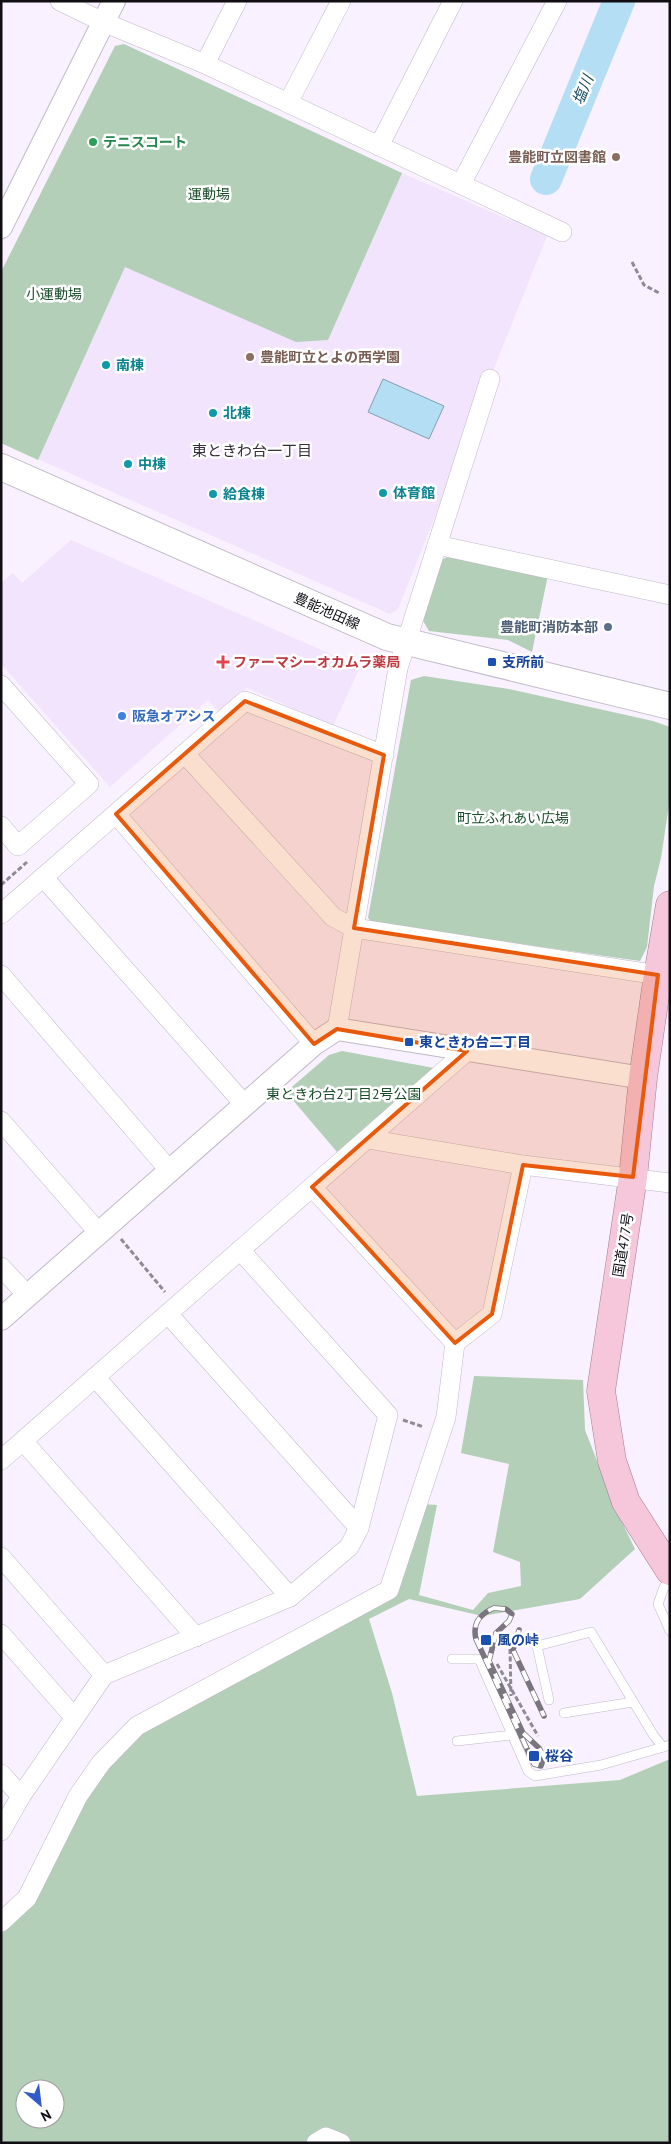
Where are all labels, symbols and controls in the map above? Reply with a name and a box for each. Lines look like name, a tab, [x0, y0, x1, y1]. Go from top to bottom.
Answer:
water label: 塩川	[568, 70, 598, 107]
place label: テニスコート	[103, 133, 187, 151]
marker: テニスコート	[87, 136, 99, 148]
place label: 豊能町立図書館	[508, 148, 606, 166]
marker: 豊能町立図書館	[610, 151, 622, 163]
park label: 運動場	[188, 185, 230, 203]
park label: 小運動場	[26, 285, 82, 303]
place label: 豊能町立とよの西学園	[260, 348, 400, 366]
marker: 豊能町立とよの西学園	[244, 351, 256, 363]
place label: 南棟	[116, 356, 144, 374]
marker: 南棟	[100, 359, 112, 371]
place label: 北棟	[223, 404, 251, 422]
marker: 北棟	[207, 407, 219, 419]
district label: 東ときわ台一丁目	[192, 441, 312, 460]
place label: 中棟	[138, 455, 166, 473]
marker: 中棟	[122, 458, 134, 470]
place label: 体育館	[393, 484, 435, 502]
place label: 給食棟	[223, 485, 265, 503]
marker: 体育館	[377, 487, 389, 499]
marker: 給食棟	[207, 488, 219, 500]
street label: 豊能池田線	[291, 589, 363, 633]
place label: 豊能町消防本部	[500, 618, 598, 636]
marker: 豊能町消防本部	[602, 621, 614, 633]
place label: ファーマシーオカムラ薬局	[233, 653, 400, 671]
place label: 支所前	[502, 653, 544, 671]
marker: ファーマシーオカムラ薬局	[217, 656, 229, 668]
marker: 支所前	[486, 656, 498, 668]
place label: 阪急オアシス	[132, 707, 215, 725]
marker: 阪急オアシス	[116, 710, 128, 722]
park label: 町立ふれあい広場	[457, 809, 569, 827]
place label: 東ときわ台二丁目	[419, 1033, 531, 1051]
marker: 東ときわ台二丁目	[403, 1036, 415, 1048]
park label: 東ときわ台2丁目2号公園	[266, 1085, 422, 1103]
street label: 国道477号	[609, 1212, 637, 1278]
place label: 風の峠	[497, 1631, 539, 1649]
marker: 風の峠	[479, 1633, 493, 1647]
place label: 桜谷	[545, 1747, 574, 1765]
marker: 桜谷	[527, 1749, 541, 1763]
north arrow	[15, 2079, 65, 2129]
text: N	[38, 2105, 54, 2126]

